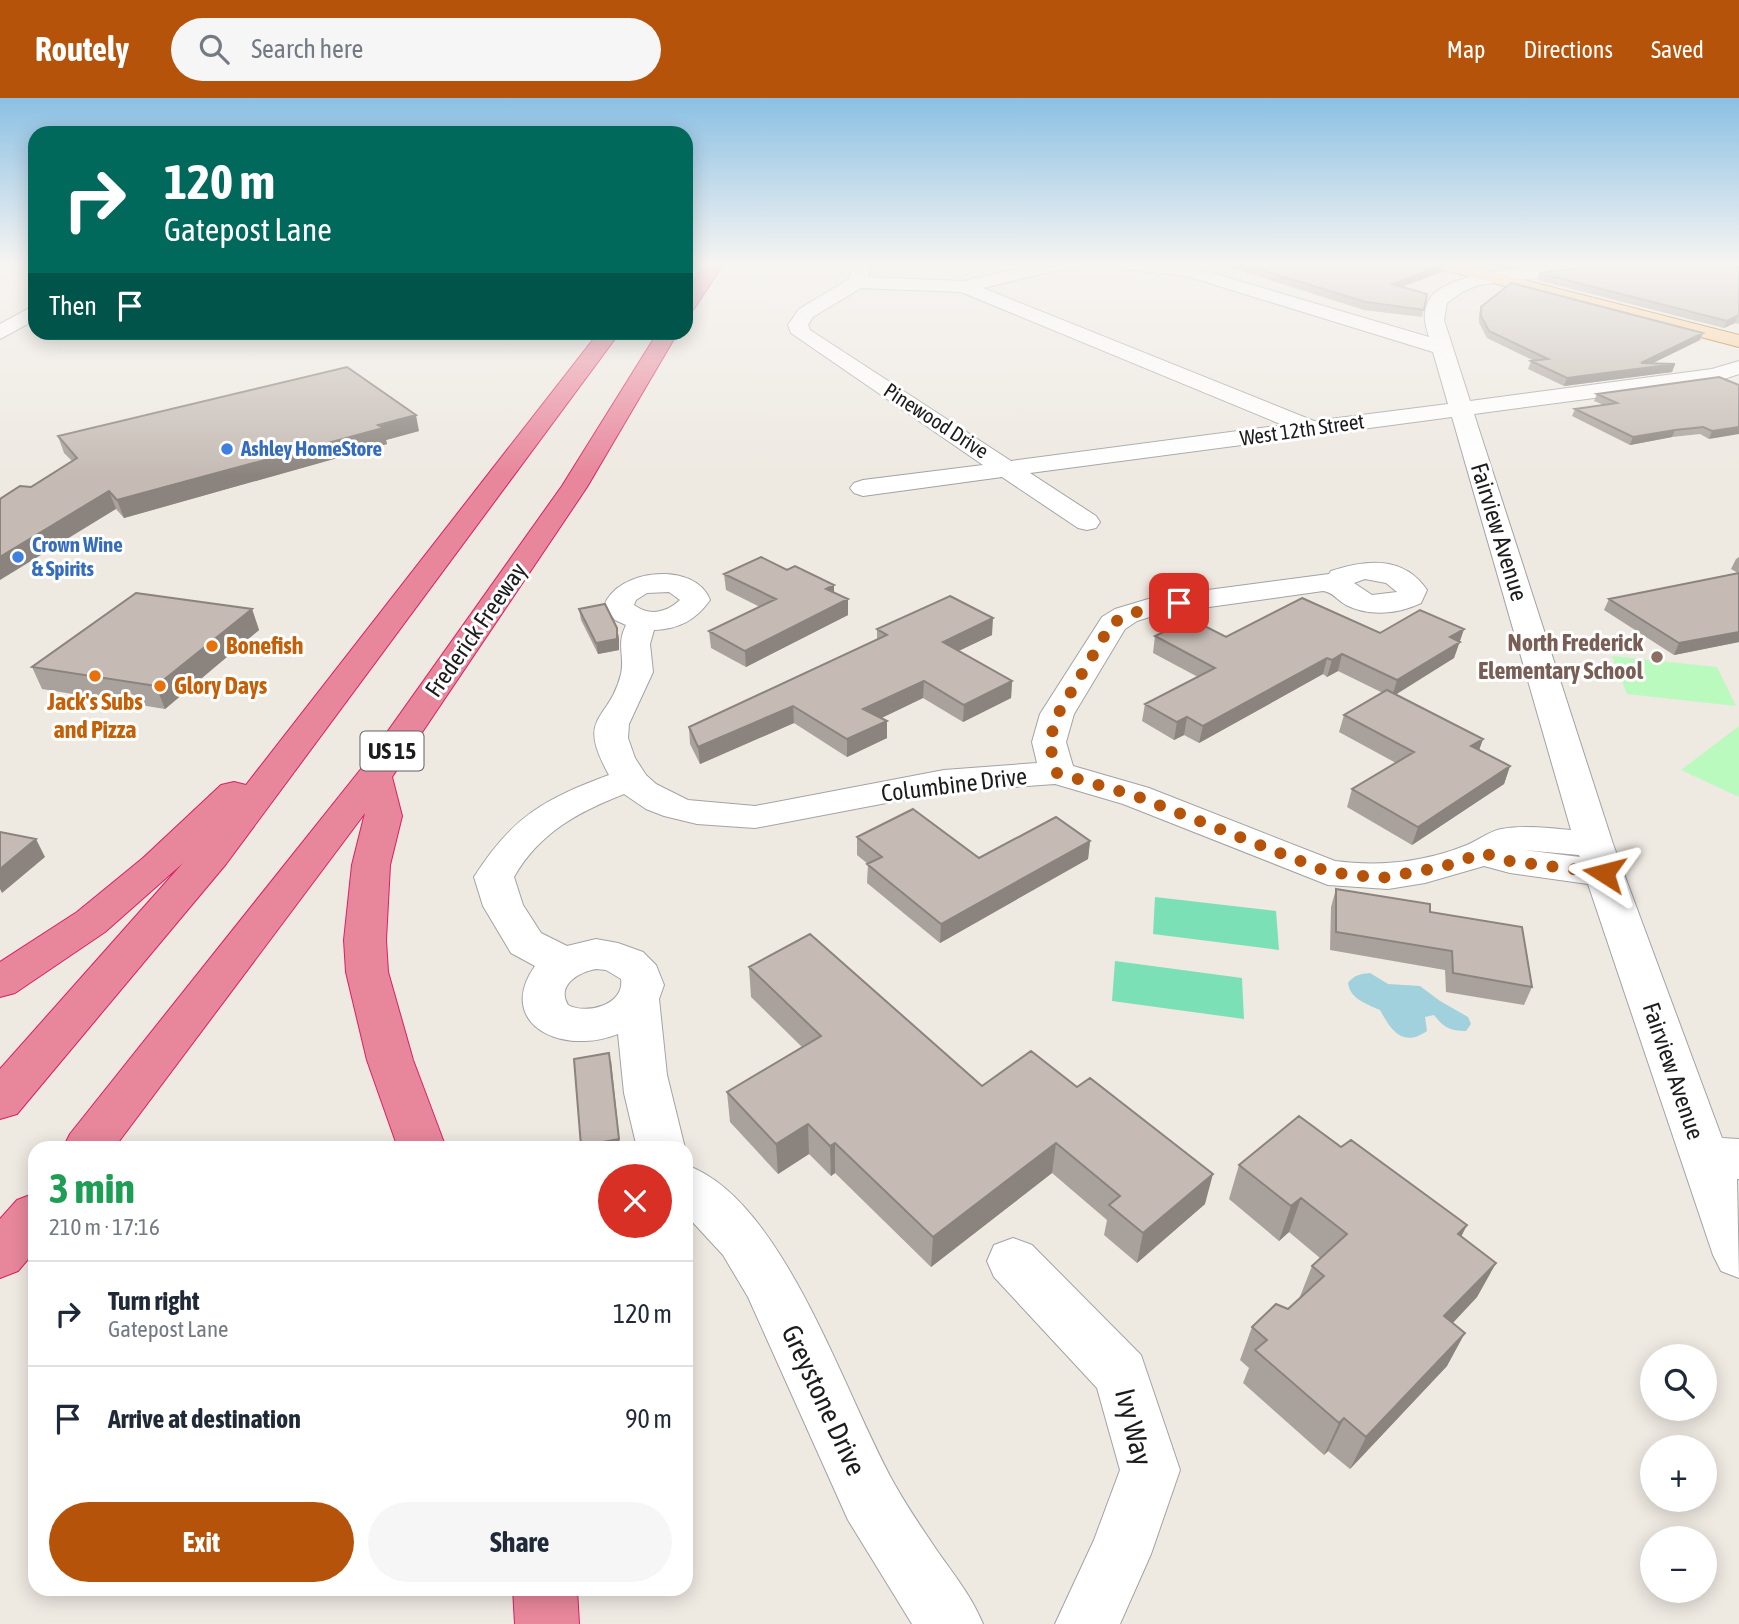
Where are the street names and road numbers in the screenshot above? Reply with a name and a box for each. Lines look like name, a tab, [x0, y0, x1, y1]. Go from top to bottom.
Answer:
street label: Pinewood Drive	[880, 377, 993, 463]
street label: West 12th Street	[1238, 408, 1366, 450]
street label: Fairview Avenue	[1466, 459, 1533, 604]
street label: Frederick Freeway	[419, 557, 532, 702]
road number: US 15	[360, 732, 424, 771]
street label: Columbine Drive	[880, 762, 1028, 807]
street label: Fairview Avenue	[1637, 999, 1710, 1143]
street label: Greystone Drive	[775, 1320, 873, 1480]
street label: Ivy Way	[1109, 1385, 1159, 1469]

